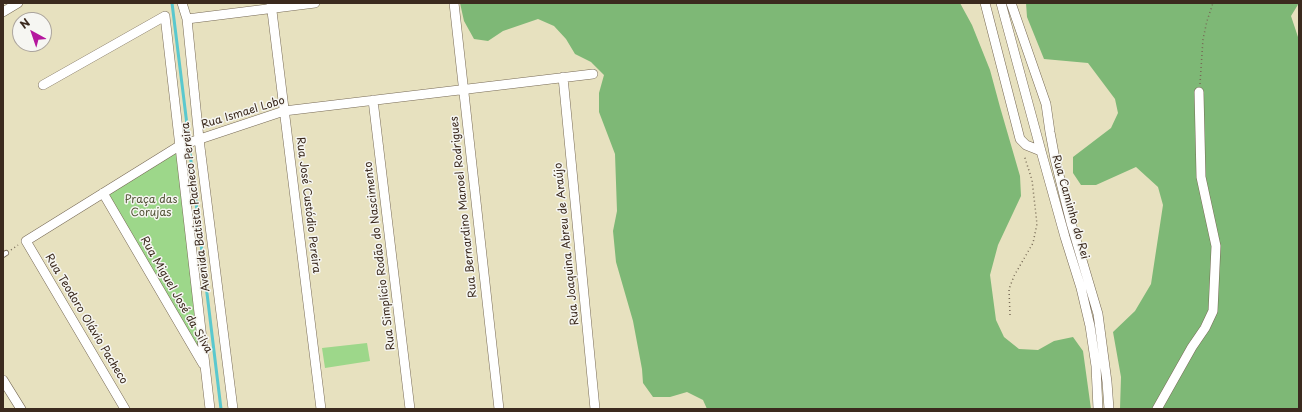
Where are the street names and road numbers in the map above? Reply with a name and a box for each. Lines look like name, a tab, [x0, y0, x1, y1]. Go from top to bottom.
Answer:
street label: Rua Ismael Lobo	[200, 94, 286, 132]
street label: Rua Bernardino Manoel Rodrigues	[448, 116, 480, 298]
street label: Avenida Batista Pacheco Pereira	[179, 121, 213, 293]
street label: Rua José Custódio Pereira	[293, 136, 323, 274]
street label: Rua Caminho do Rei	[1049, 153, 1091, 261]
street label: Rua Simplício Rodão do Nascimento	[362, 161, 398, 351]
street label: Rua Joaquina Abreu de Araújo	[552, 162, 582, 326]
street label: Rua Miguel José da Silva	[137, 234, 215, 356]
street label: Rua Teodoro Olávio Pacheco	[42, 251, 130, 387]

